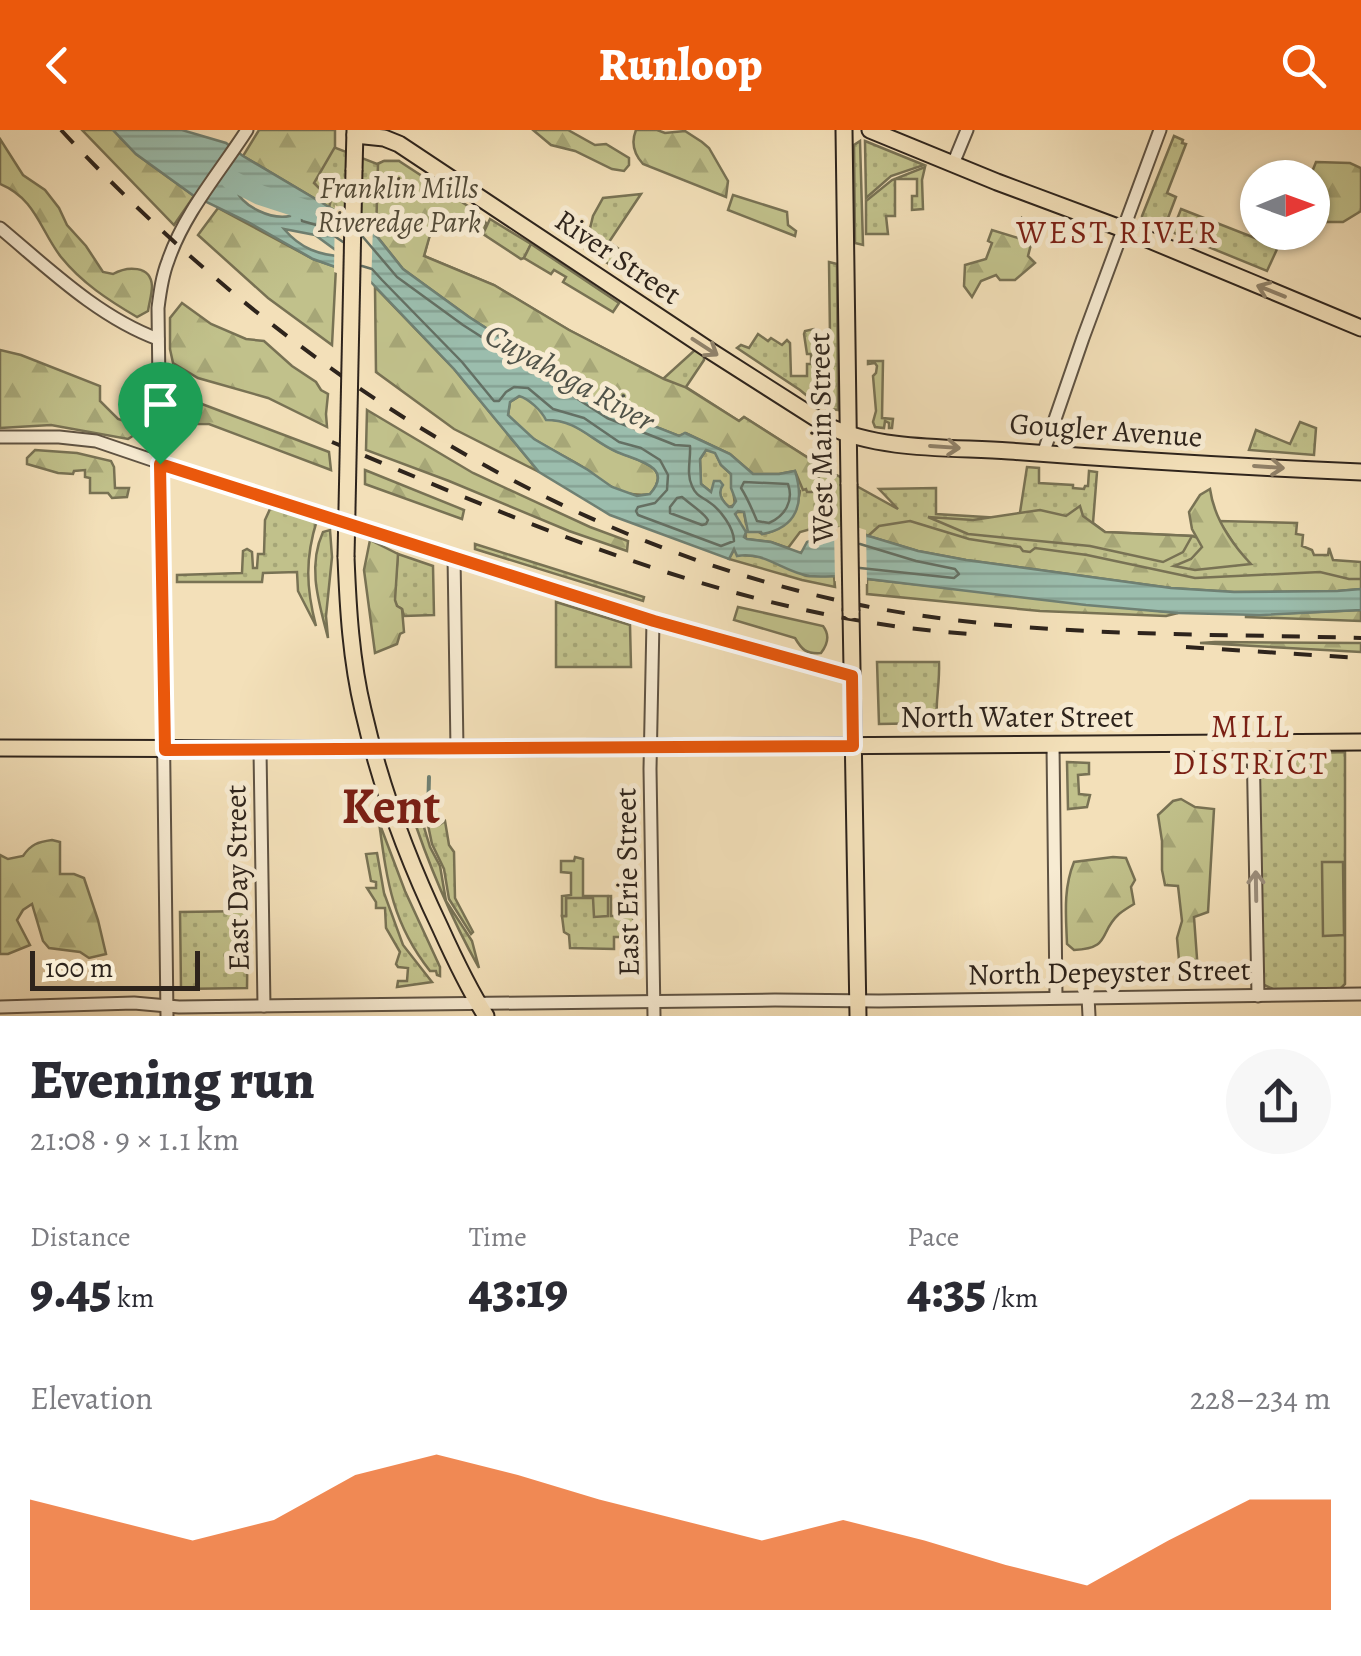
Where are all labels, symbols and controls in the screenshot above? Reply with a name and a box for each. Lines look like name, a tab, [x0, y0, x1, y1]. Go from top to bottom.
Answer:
text: Runloop	[599, 34, 762, 96]
icon: back	[30, 38, 85, 93]
icon: search	[1276, 38, 1331, 93]
north arrow	[1240, 160, 1330, 250]
map controls	[1240, 160, 1330, 250]
park label: Franklin Mills Riveredge Park	[317, 168, 481, 242]
street label: River Street	[547, 200, 689, 314]
district label: WEST RIVER	[1015, 210, 1220, 254]
one-way arrow	[1256, 281, 1287, 299]
water label: Cuyahoga River	[477, 312, 664, 442]
street label: West Main Street	[799, 332, 843, 545]
one-way arrow	[691, 336, 719, 357]
pin	[118, 362, 203, 465]
icon: arrive	[133, 377, 188, 432]
street label: Gougler Avenue	[1008, 403, 1204, 457]
one-way arrow	[928, 437, 960, 456]
one-way arrow	[1253, 458, 1285, 477]
street label: North Water Street	[900, 697, 1134, 737]
district label: MILL DISTRICT	[1172, 704, 1330, 785]
district label: Kent	[342, 772, 441, 840]
street label: East Day Street	[215, 784, 259, 972]
street label: East Erie Street	[605, 787, 649, 977]
one-way arrow	[1246, 871, 1265, 903]
scale bar	[30, 946, 200, 990]
text: 100 m	[45, 949, 113, 987]
street label: North Depeyster Street	[967, 950, 1251, 994]
text: Evening run	[30, 1042, 315, 1117]
button: share	[1226, 1049, 1331, 1154]
text: 21:08 · 9 × 1.1 km	[30, 1117, 239, 1161]
text: Distance	[30, 1218, 130, 1256]
text: Time	[469, 1218, 527, 1256]
text: Pace	[907, 1218, 959, 1256]
text: 9.45	[30, 1256, 112, 1324]
text: 43:19	[469, 1256, 568, 1324]
text: 4:35	[907, 1256, 986, 1324]
text: km	[112, 1279, 154, 1317]
text: /km	[986, 1279, 1038, 1317]
text: Elevation	[30, 1376, 153, 1420]
text: 228–234 m	[1190, 1376, 1331, 1420]

